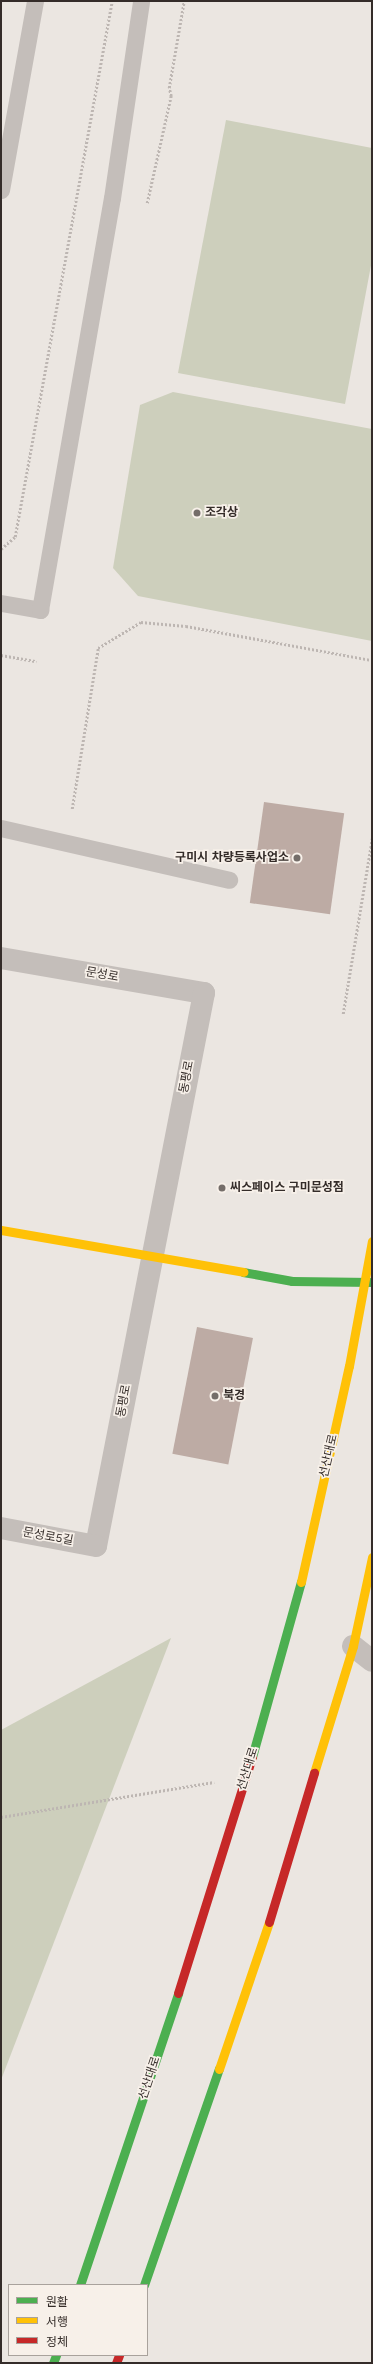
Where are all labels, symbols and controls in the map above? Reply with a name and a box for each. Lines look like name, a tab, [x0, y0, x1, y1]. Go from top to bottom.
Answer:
place label: 조각상	[205, 506, 238, 520]
marker: 조각상	[192, 508, 202, 518]
place label: 구미시 차량등록사업소	[175, 851, 289, 865]
marker: 구미시 차량등록사업소	[292, 853, 302, 863]
street label: 문성로	[84, 965, 120, 985]
street label: 동평로	[177, 1059, 197, 1095]
place label: 씨스페이스 구미문성점	[230, 1181, 344, 1195]
marker: 씨스페이스 구미문성점	[217, 1183, 227, 1193]
street label: 동평로	[114, 1383, 134, 1419]
place label: 북경	[223, 1389, 245, 1403]
marker: 북경	[210, 1391, 220, 1401]
street label: 선산대로	[317, 1433, 341, 1479]
street label: 문성로5길	[22, 1525, 74, 1549]
street label: 선산대로	[235, 1746, 261, 1792]
street label: 선산대로	[136, 2055, 164, 2101]
legend	[8, 2284, 148, 2356]
text: 원활	[46, 2295, 68, 2309]
text: 서행	[46, 2315, 68, 2329]
text: 정체	[46, 2335, 68, 2349]

